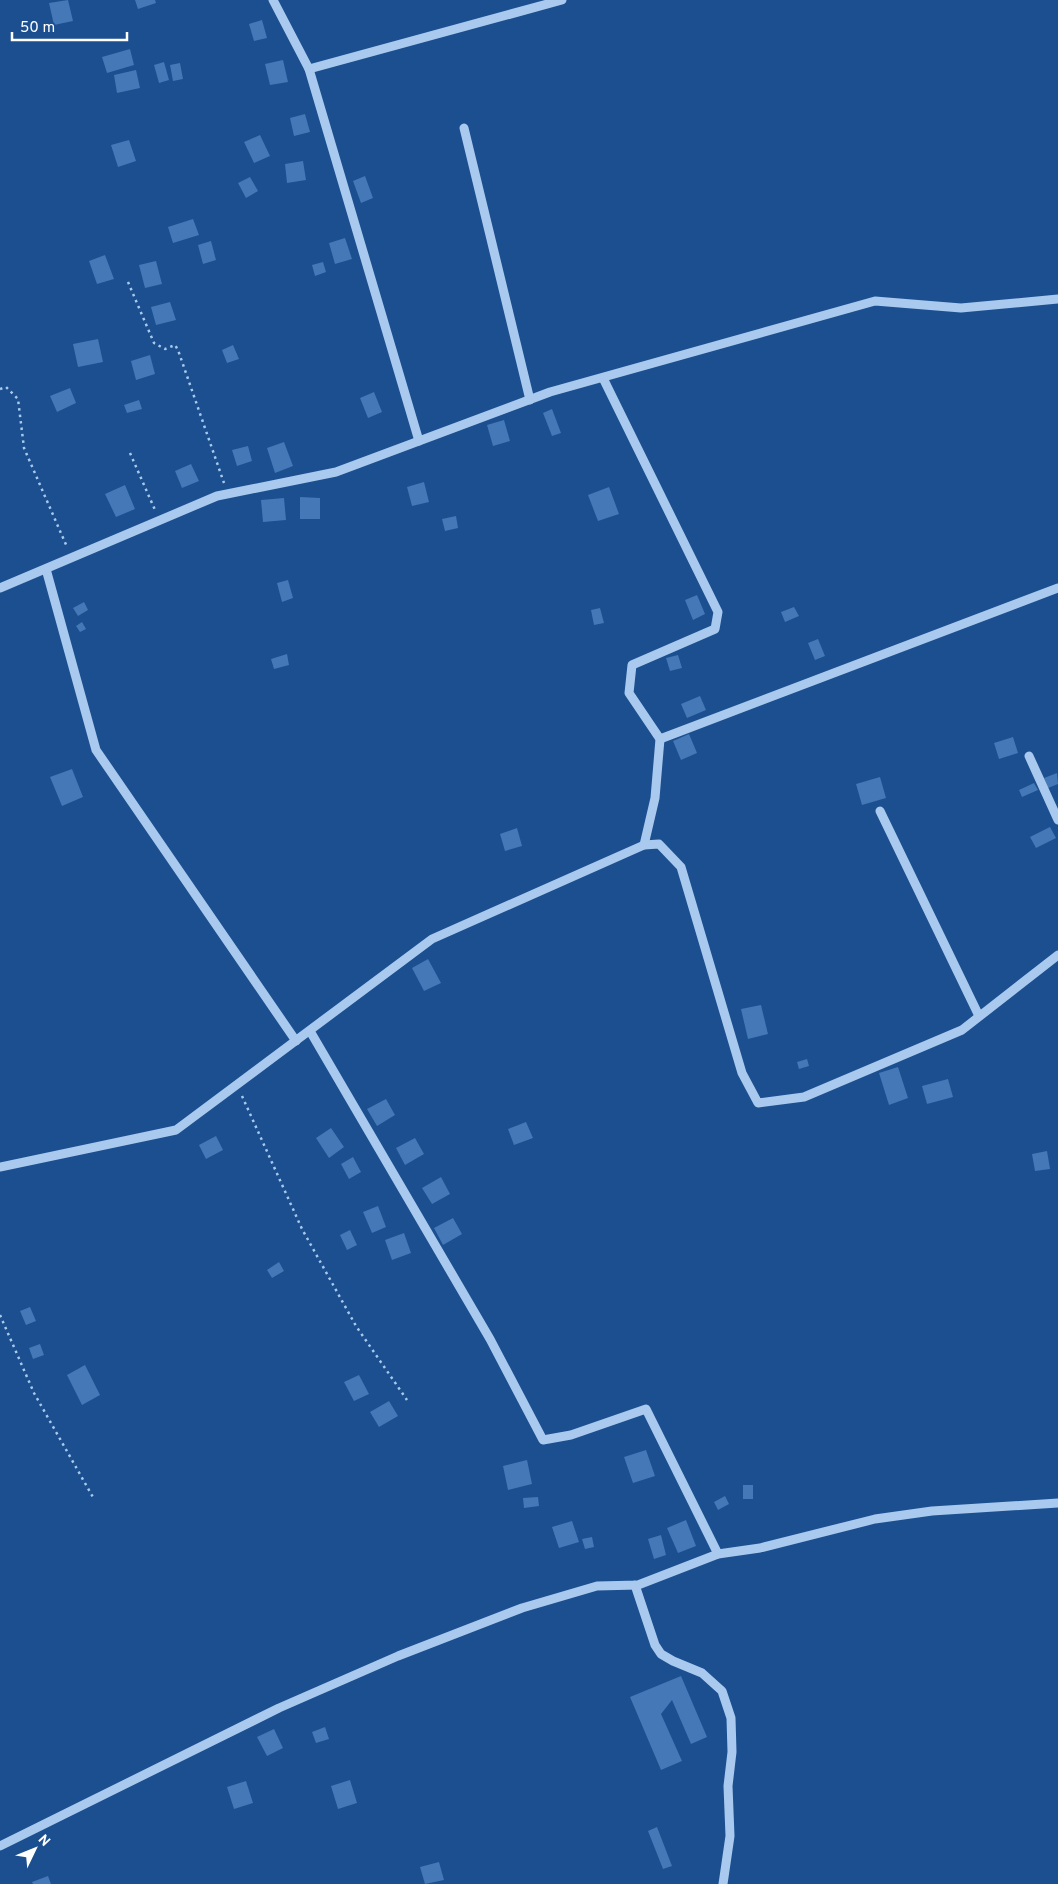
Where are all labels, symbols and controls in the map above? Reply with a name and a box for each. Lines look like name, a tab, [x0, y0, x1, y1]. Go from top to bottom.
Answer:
scale bar	[12, 10, 128, 42]
text: 50 m	[20, 19, 55, 38]
north arrow	[10, 1824, 60, 1874]
text: N	[34, 1832, 53, 1851]

